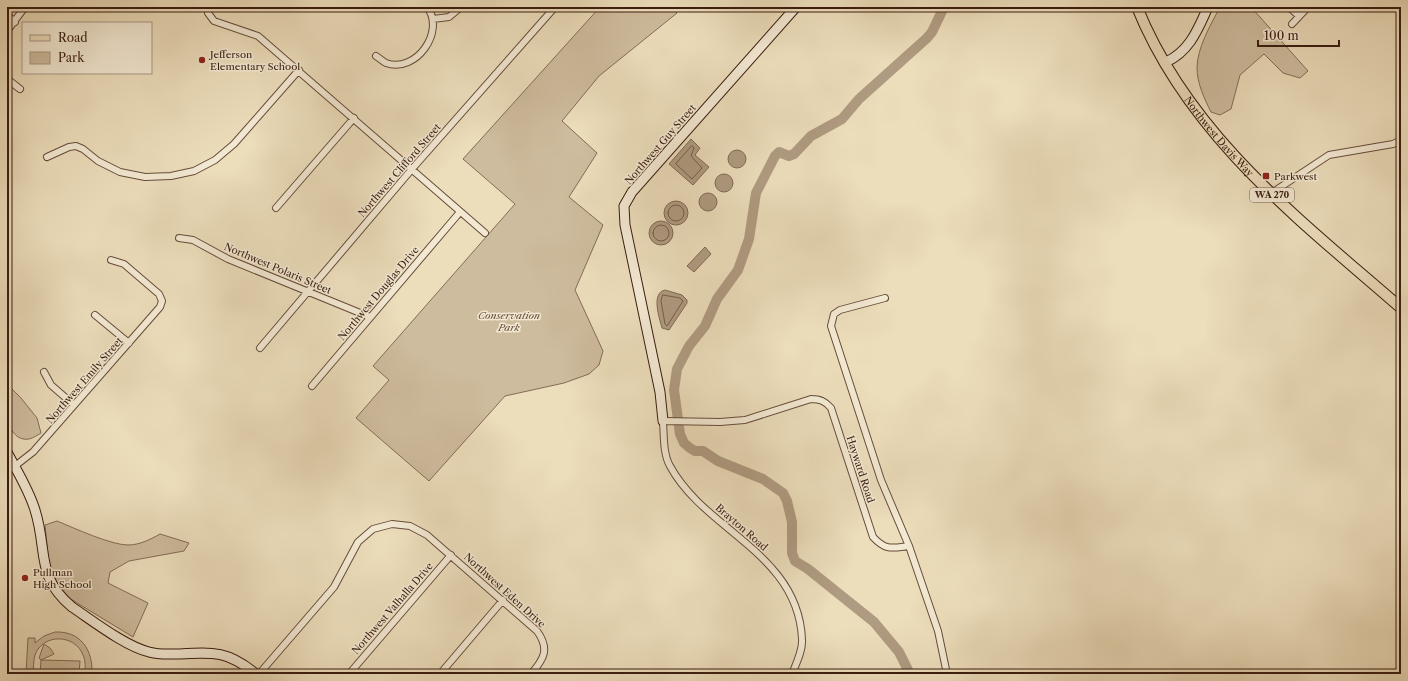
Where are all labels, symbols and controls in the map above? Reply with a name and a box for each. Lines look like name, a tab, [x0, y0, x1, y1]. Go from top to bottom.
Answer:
legend	[22, 22, 152, 74]
scale bar	[1258, 22, 1339, 48]
text: 100 m	[1264, 28, 1299, 43]
text: Road	[58, 30, 88, 45]
place label: Jefferson Elementary School	[208, 48, 300, 73]
text: Park	[58, 50, 85, 65]
marker: Jefferson Elementary School	[197, 55, 207, 65]
street label: Northwest Davis Way	[1181, 94, 1257, 180]
street label: Northwest Guy Street	[622, 101, 699, 187]
street label: Northwest Clifford Street	[355, 121, 444, 220]
place label: Parkwest	[1274, 170, 1317, 183]
marker: Parkwest	[1261, 171, 1271, 181]
road number: WA 270	[1250, 188, 1294, 202]
street label: Northwest Polaris Street	[222, 240, 334, 297]
street label: Northwest Douglas Drive	[335, 243, 422, 343]
park label: Conservation Park	[478, 309, 540, 334]
street label: Northwest Emily Street	[43, 334, 126, 426]
street label: Hayward Road	[844, 434, 878, 504]
street label: Brayton Road	[713, 501, 770, 554]
street label: Northwest Eden Drive	[461, 550, 549, 631]
street label: Northwest Valhalla Drive	[349, 559, 436, 657]
place label: Pullman High School	[33, 566, 92, 591]
marker: Pullman High School	[20, 573, 30, 583]

